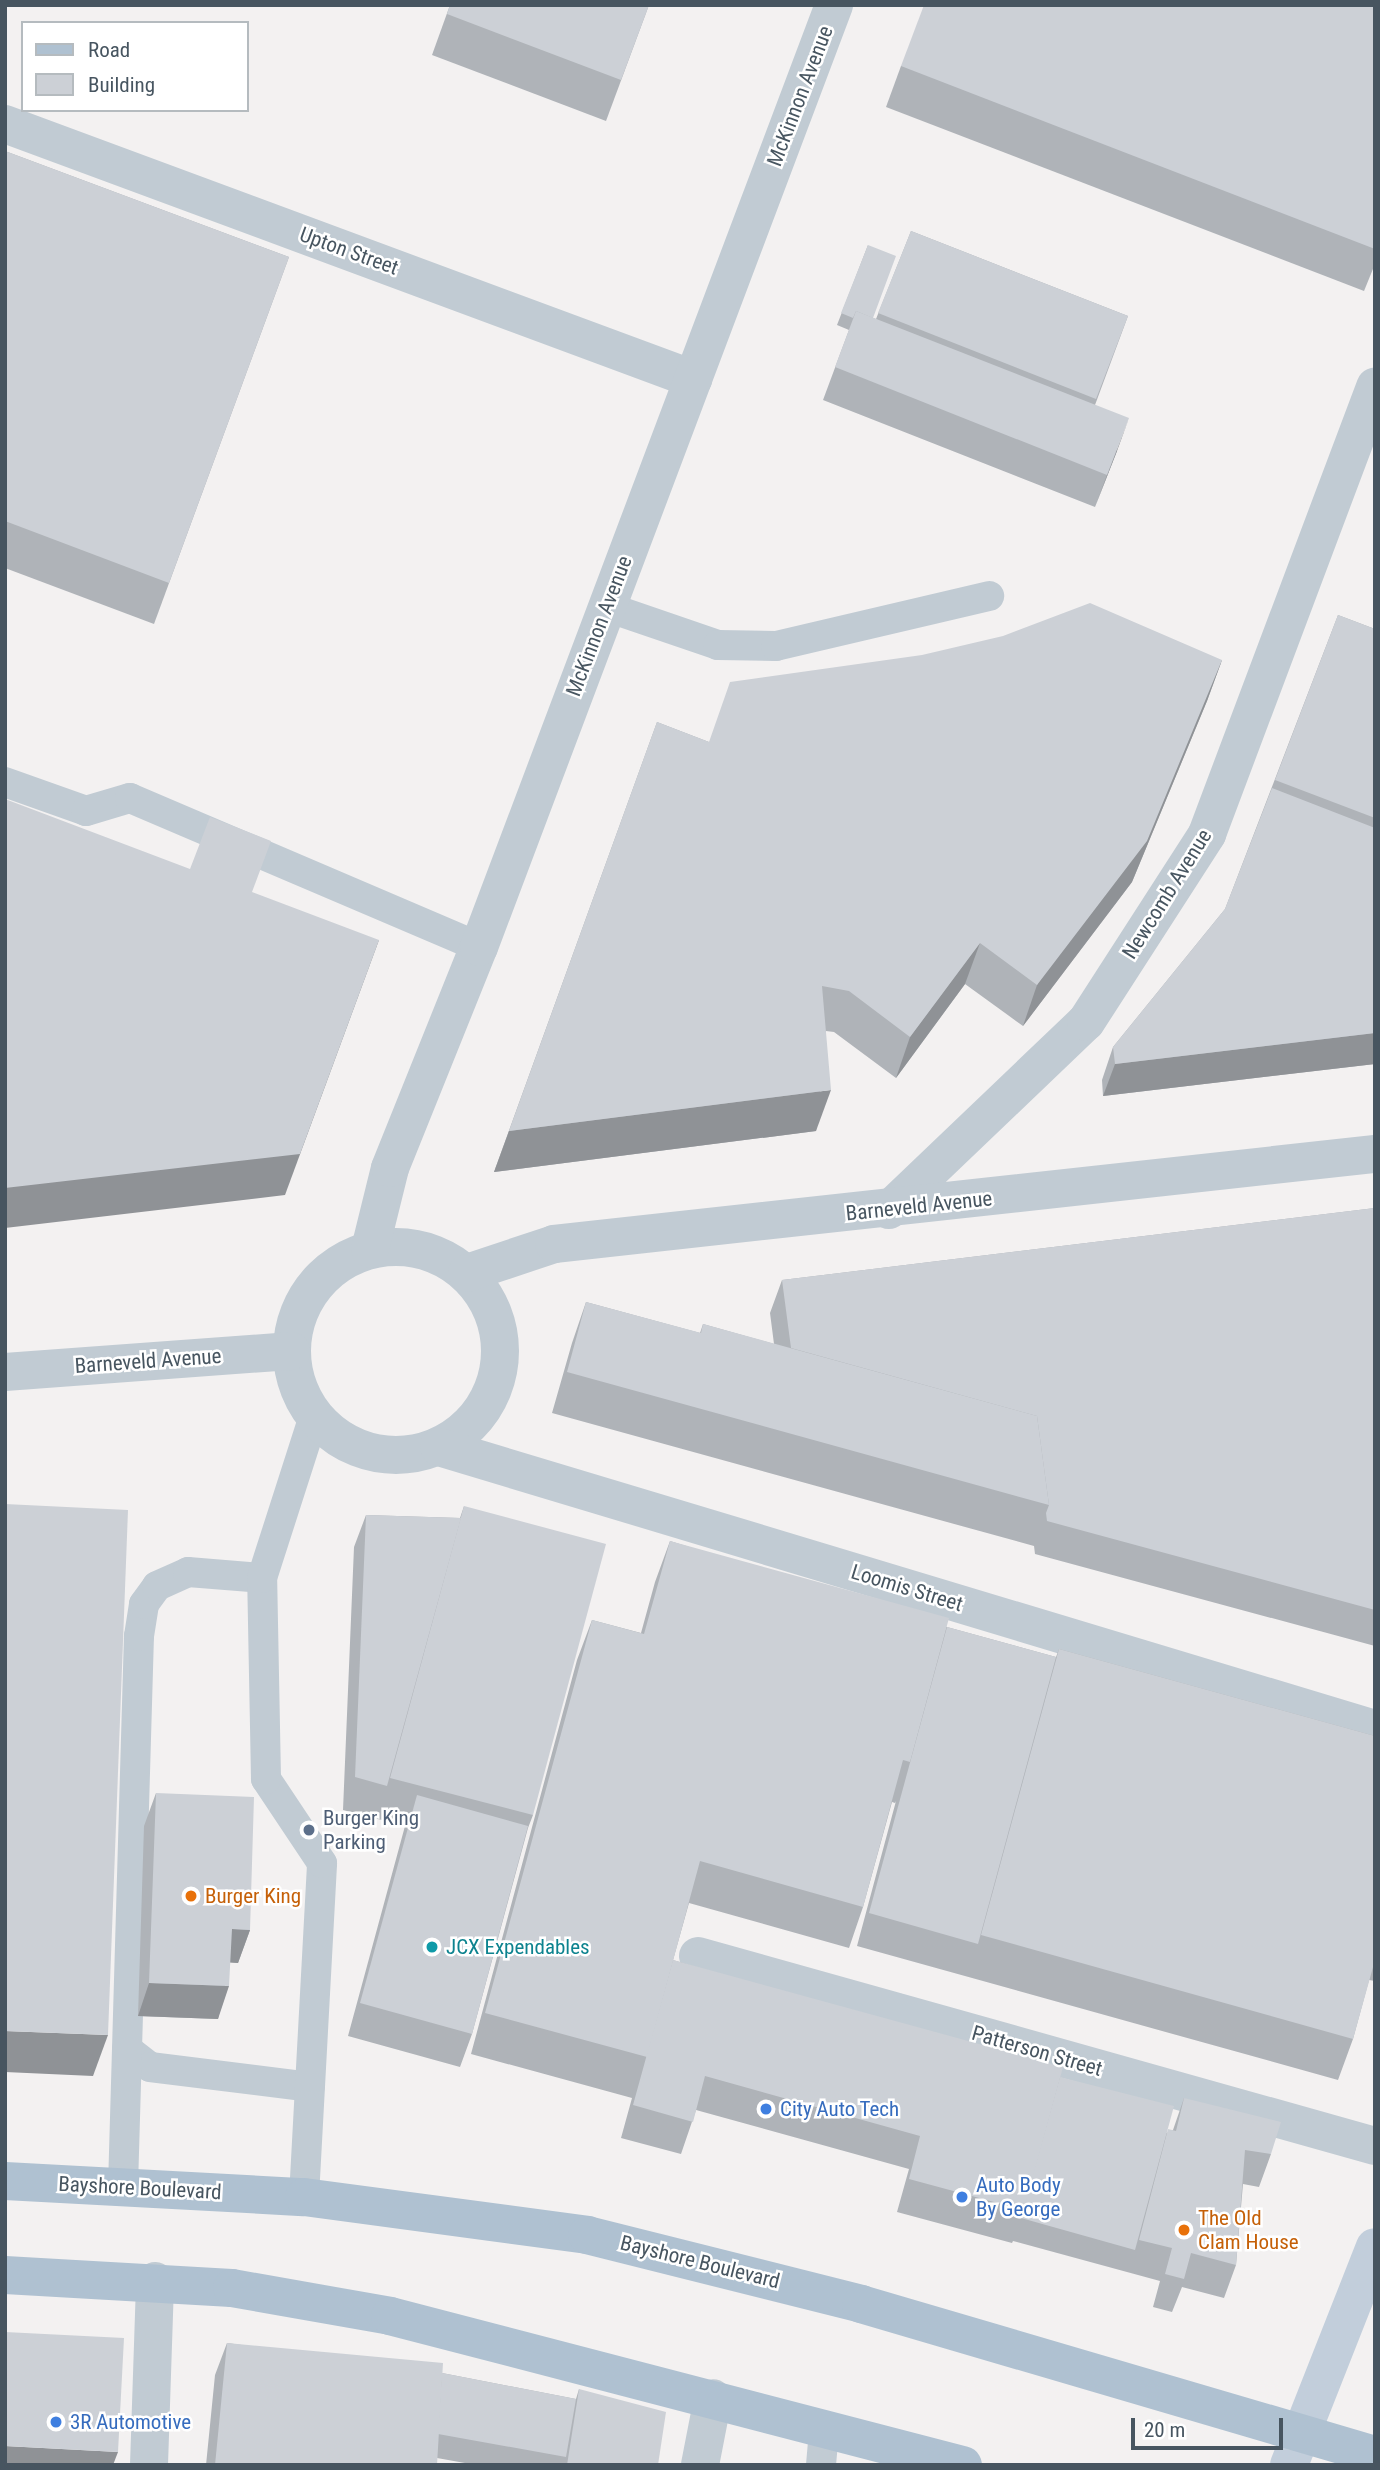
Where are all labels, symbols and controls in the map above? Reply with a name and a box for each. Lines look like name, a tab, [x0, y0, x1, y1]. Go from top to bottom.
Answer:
legend	[21, 21, 248, 112]
street label: McKinnon Avenue	[762, 22, 838, 170]
text: Road	[88, 38, 130, 62]
text: Building	[88, 73, 155, 97]
street label: Upton Street	[296, 222, 402, 280]
street label: McKinnon Avenue	[561, 552, 637, 700]
street label: Newcomb Avenue	[1117, 824, 1217, 964]
street label: Barneveld Avenue	[845, 1186, 993, 1226]
street label: Barneveld Avenue	[74, 1343, 222, 1379]
street label: Loomis Street	[848, 1559, 966, 1617]
place label: Burger King Parking	[323, 1805, 419, 1855]
marker: Burger King Parking	[301, 1822, 317, 1838]
place label: Burger King	[205, 1883, 301, 1909]
marker: Burger King	[183, 1888, 199, 1904]
place label: JCX Expendables	[446, 1934, 590, 1960]
marker: JCX Expendables	[424, 1939, 440, 1955]
street label: Patterson Street	[969, 2020, 1105, 2082]
place label: City Auto Tech	[780, 2096, 900, 2122]
marker: City Auto Tech	[758, 2101, 774, 2117]
street label: Bayshore Boulevard	[58, 2171, 222, 2205]
place label: Auto Body By George	[976, 2172, 1061, 2222]
marker: Auto Body By George	[954, 2189, 970, 2205]
place label: The Old Clam House	[1198, 2205, 1299, 2255]
marker: The Old Clam House	[1176, 2222, 1192, 2238]
street label: Bayshore Boulevard	[618, 2230, 782, 2294]
scale bar	[1135, 2404, 1287, 2448]
place label: 3R Automotive	[70, 2409, 191, 2435]
marker: 3R Automotive	[48, 2414, 64, 2430]
text: 20 m	[1144, 2418, 1185, 2442]

